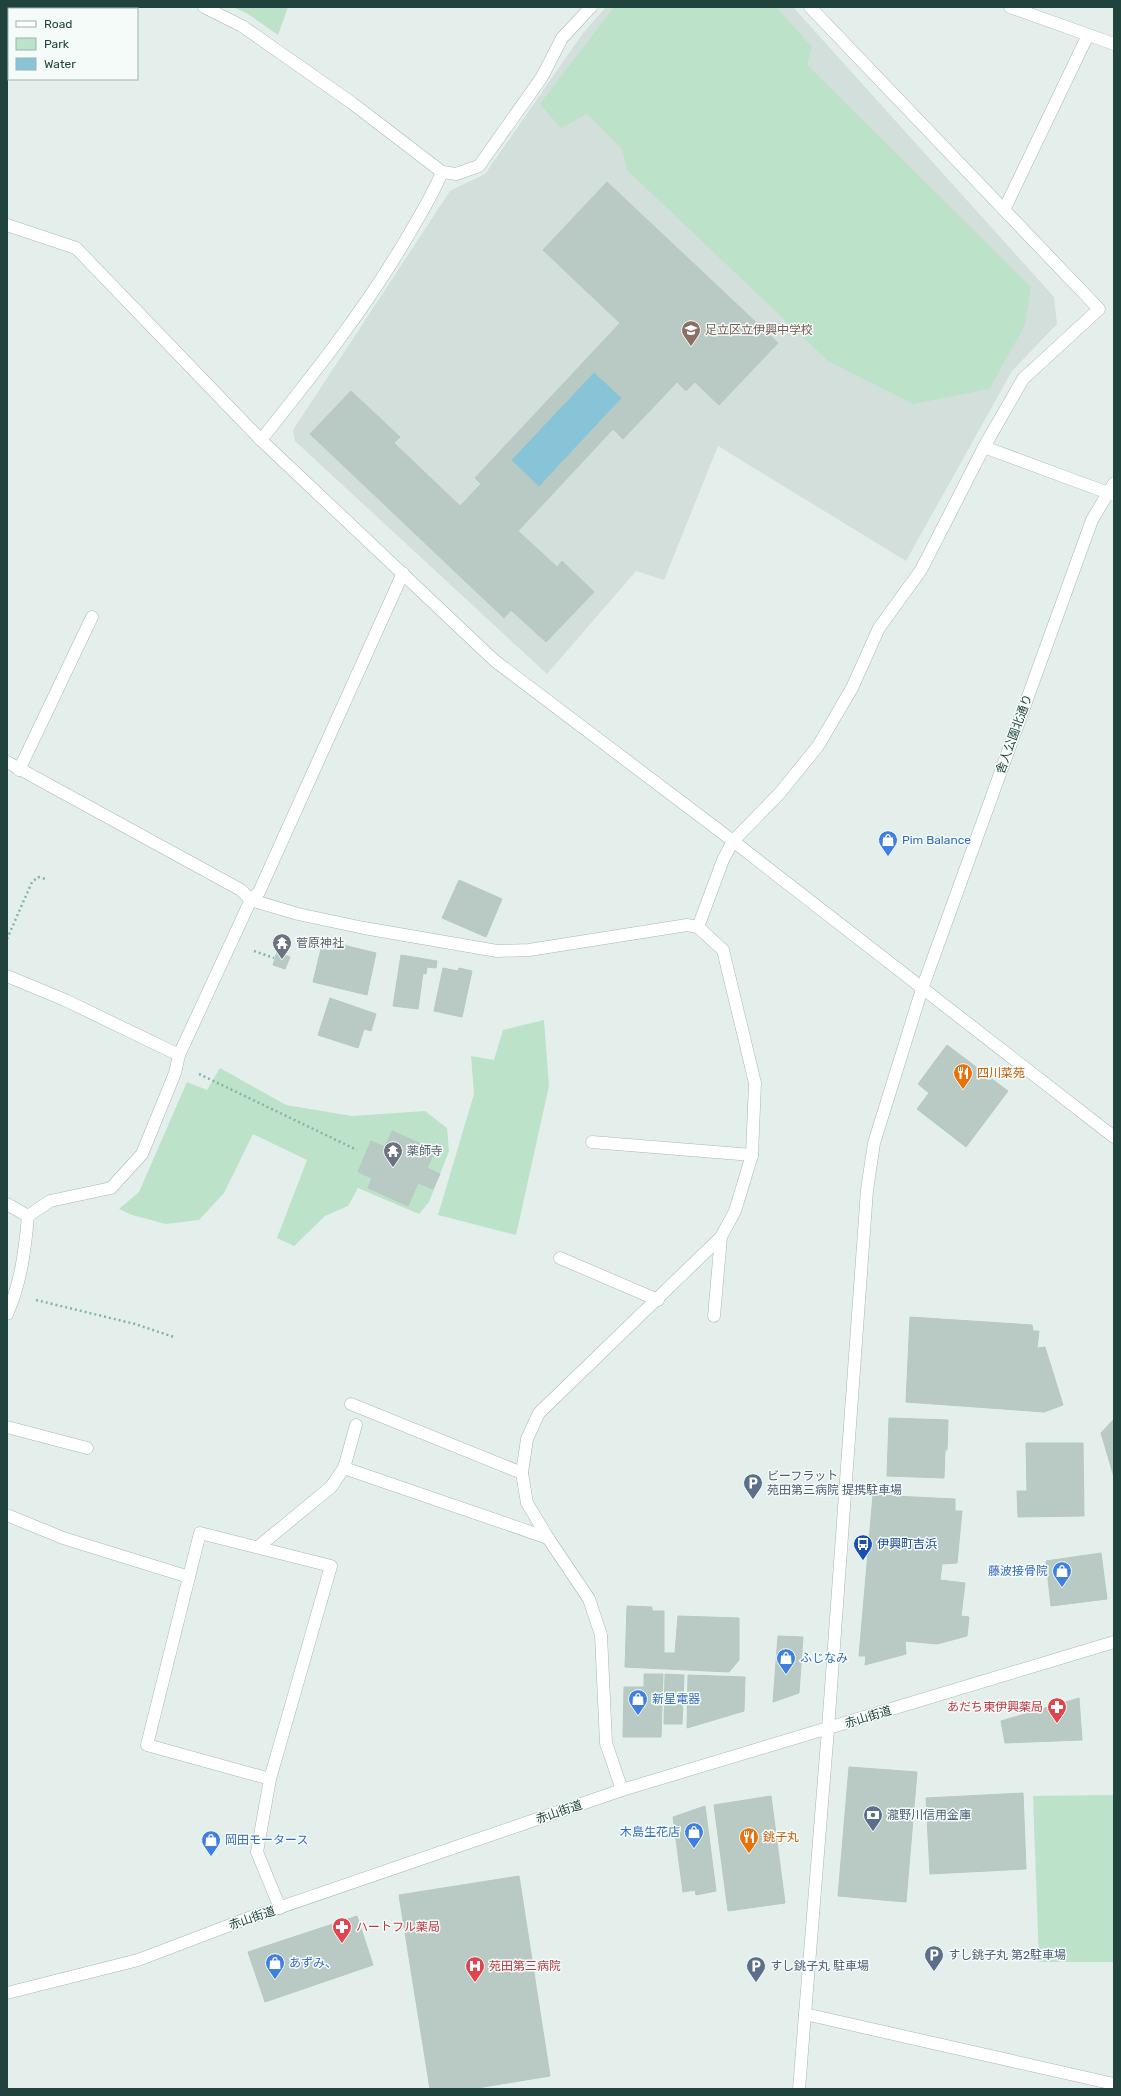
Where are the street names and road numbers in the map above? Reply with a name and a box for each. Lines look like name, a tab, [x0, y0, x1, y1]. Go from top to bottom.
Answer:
street label: 舎人公園北通り	[993, 692, 1035, 776]
street label: 赤山街道	[843, 1703, 893, 1731]
street label: 赤山街道	[534, 1798, 584, 1826]
street label: 赤山街道	[227, 1904, 277, 1932]

